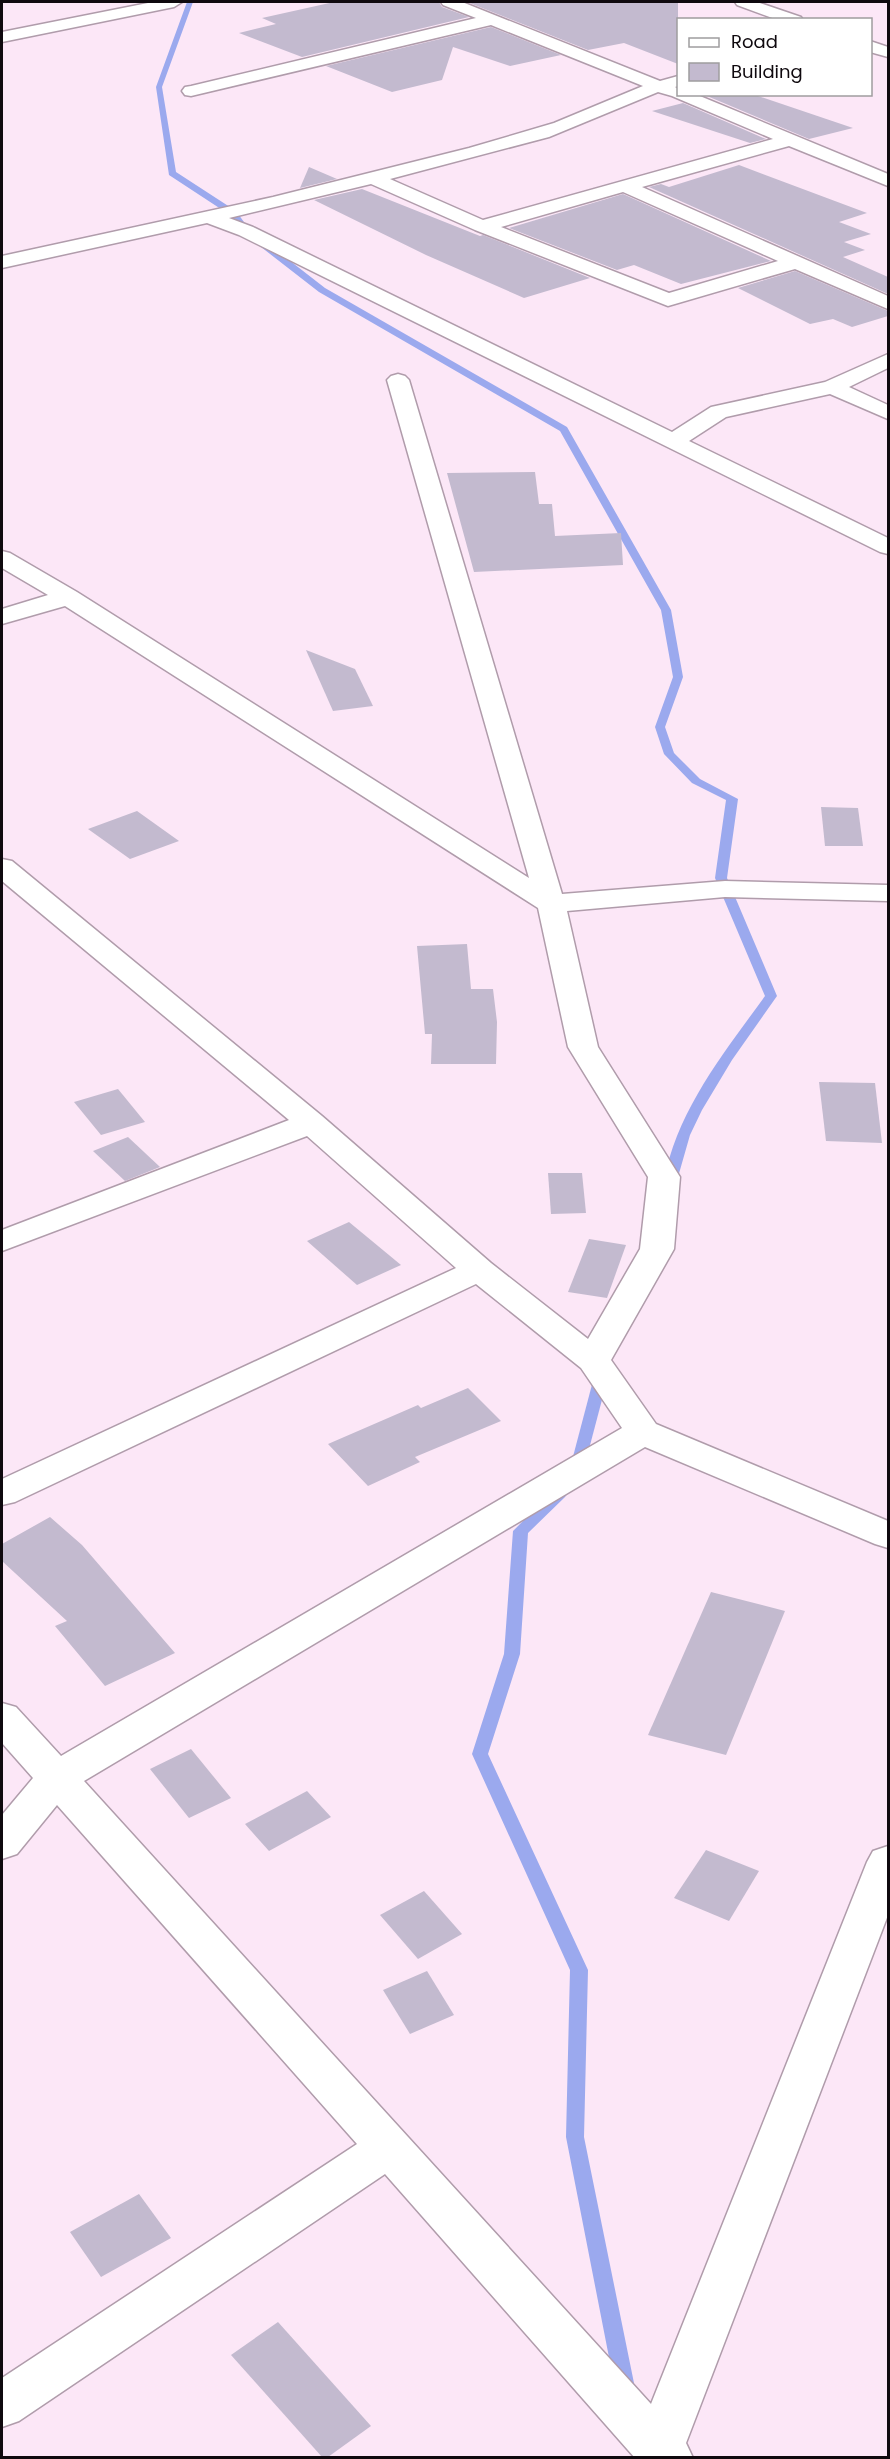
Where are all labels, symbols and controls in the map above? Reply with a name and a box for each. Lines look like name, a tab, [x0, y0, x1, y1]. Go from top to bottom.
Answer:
legend	[677, 18, 872, 96]
text: Road	[731, 29, 778, 54]
text: Building	[731, 59, 803, 84]

